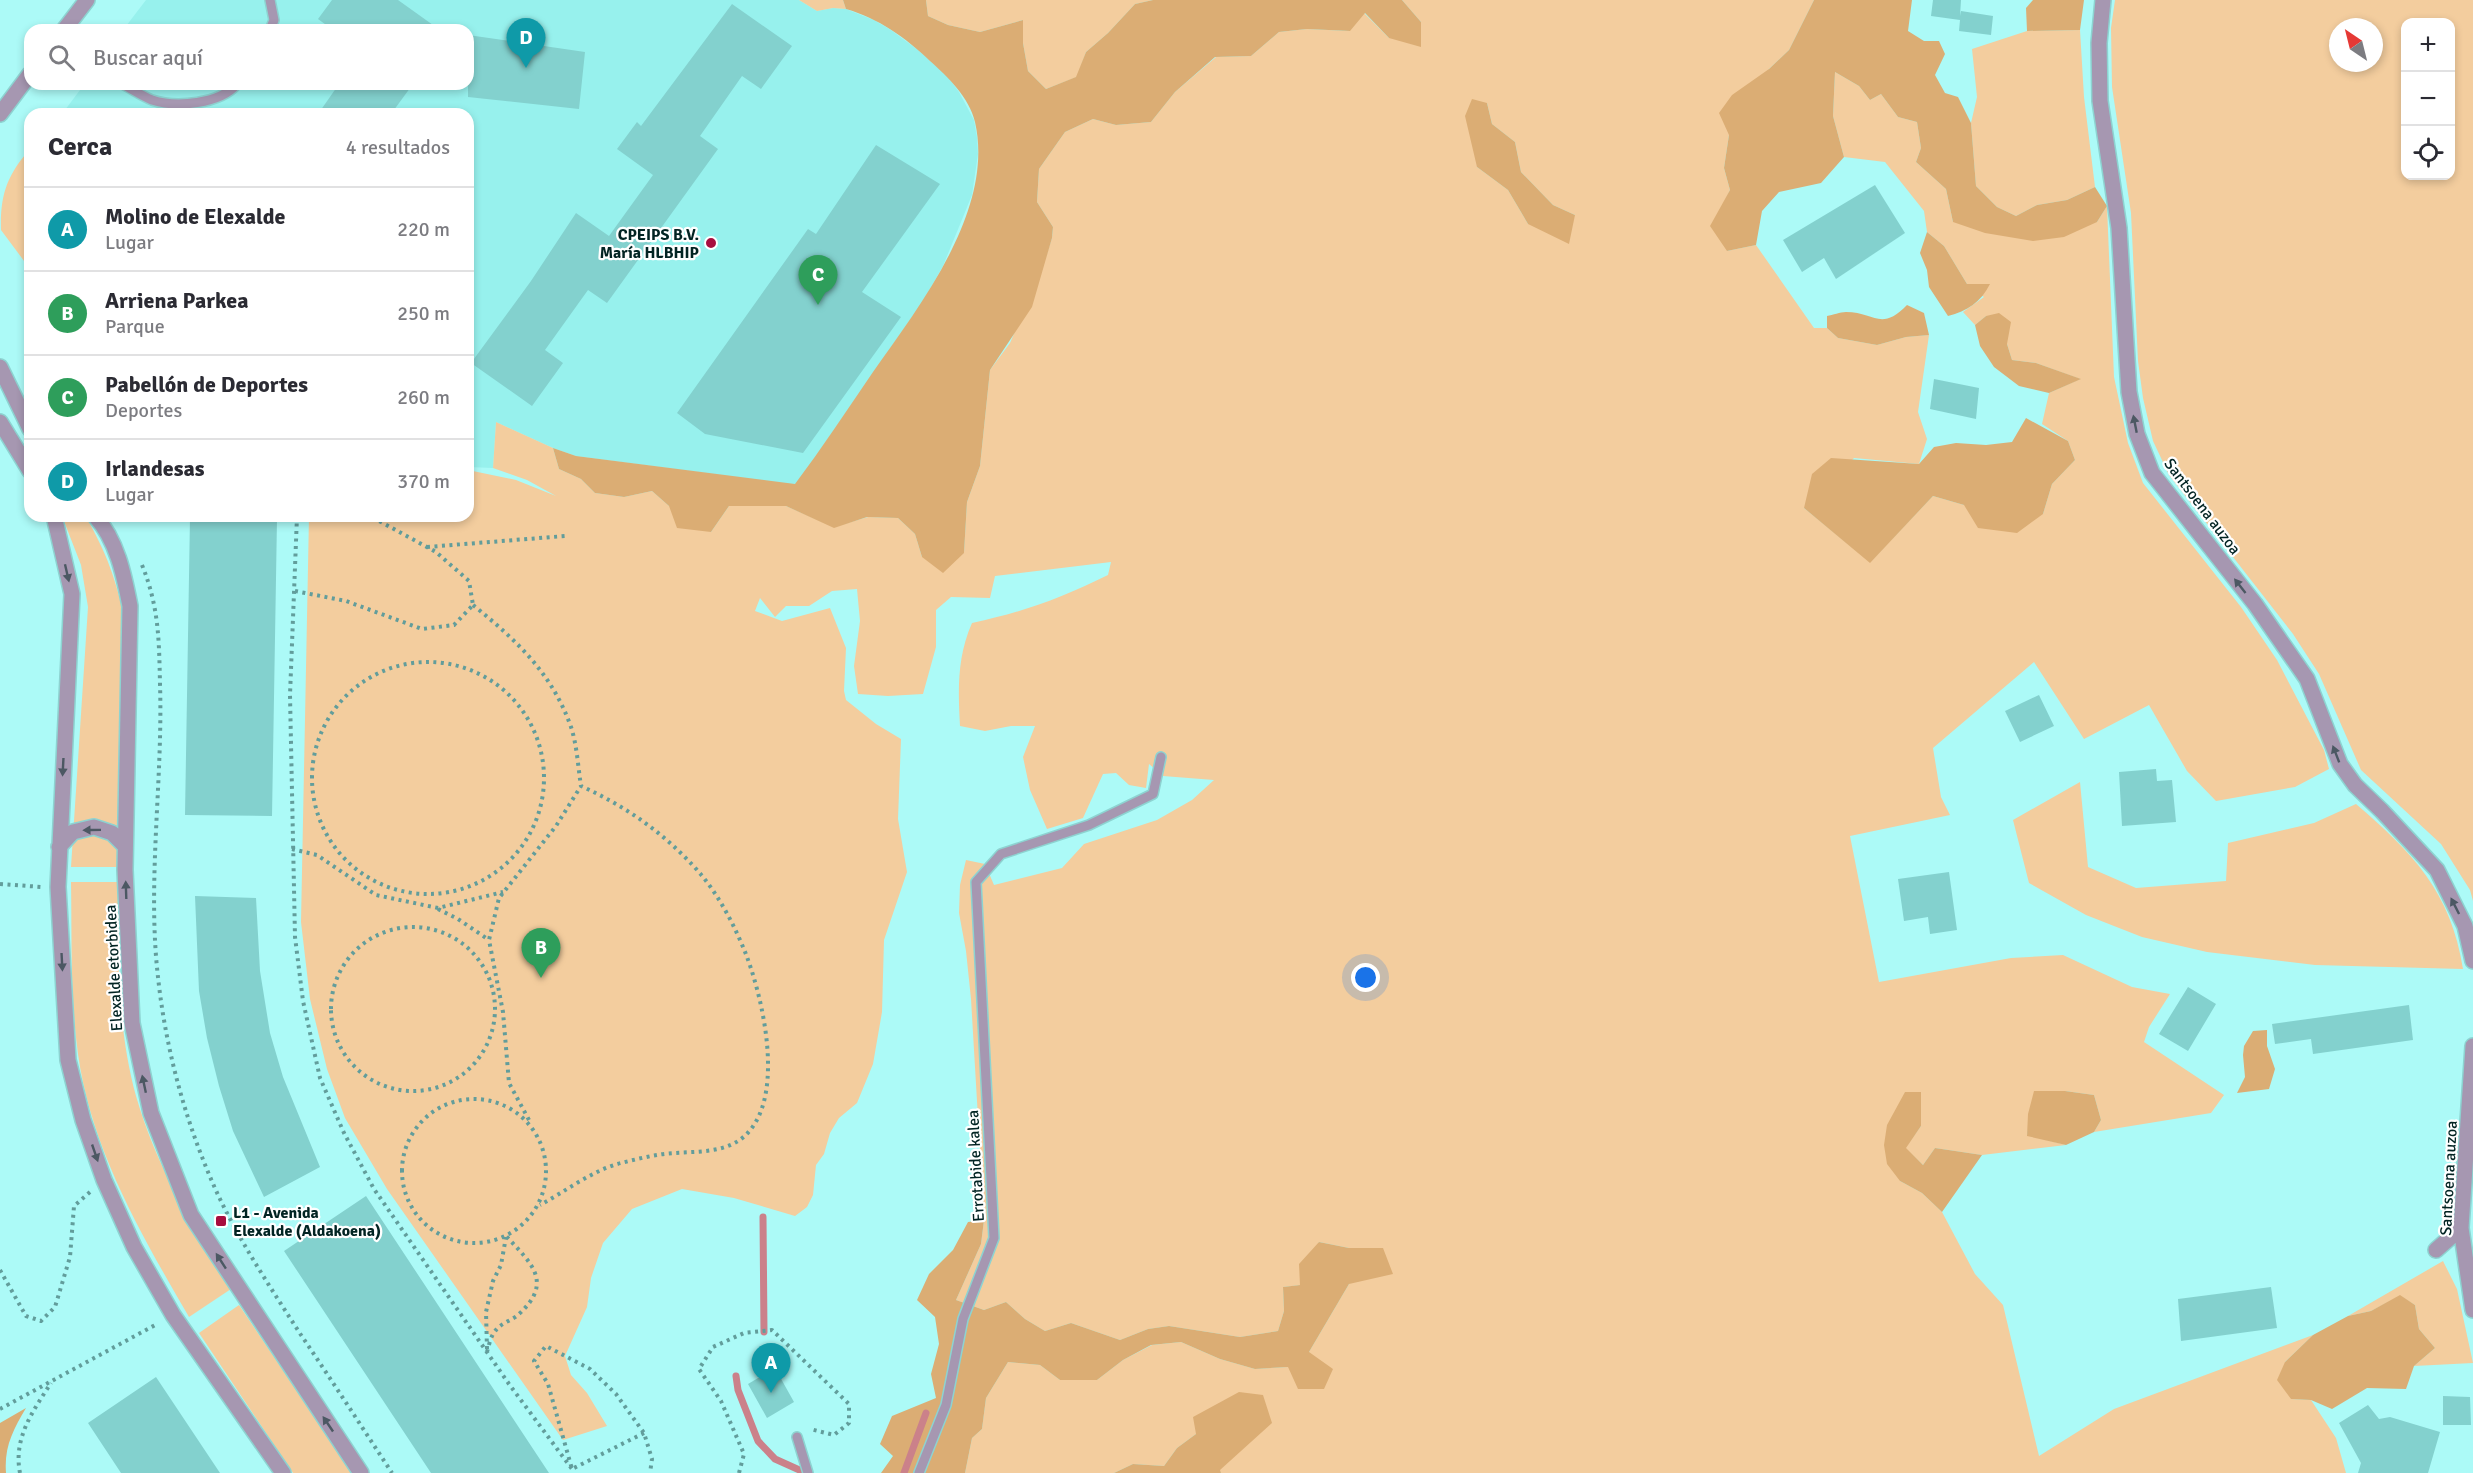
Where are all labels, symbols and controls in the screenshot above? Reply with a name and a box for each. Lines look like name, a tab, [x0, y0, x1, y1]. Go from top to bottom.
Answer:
north arrow	[2329, 18, 2383, 72]
map controls	[2401, 18, 2455, 180]
button: +	[2401, 18, 2455, 72]
pin: D	[506, 19, 546, 68]
search box	[24, 24, 474, 90]
icon: search	[45, 41, 78, 74]
text: Buscar aquí	[93, 44, 203, 71]
button: −	[2401, 72, 2455, 126]
button: locate	[2401, 126, 2455, 180]
text: Cerca	[48, 131, 112, 163]
text: 4 resultados	[346, 135, 450, 160]
text: Molino de Elexalde	[105, 203, 286, 230]
text: A	[61, 217, 74, 242]
text: 220 m	[397, 217, 450, 242]
place label: CPEIPS B.V. María HLBHIP	[600, 225, 699, 263]
text: Lugar	[105, 230, 154, 255]
marker: CPEIPS B.V. María HLBHIP	[704, 236, 718, 250]
pin: C	[798, 256, 838, 305]
text: Arriena Parkea	[105, 287, 248, 314]
text: B	[61, 301, 74, 326]
text: 250 m	[397, 301, 450, 326]
text: Parque	[105, 314, 165, 339]
text: Pabellón de Deportes	[105, 371, 308, 398]
text: C	[61, 385, 74, 410]
text: 260 m	[397, 385, 450, 410]
text: Deportes	[105, 398, 182, 423]
one-way arrow	[2130, 414, 2139, 433]
text: Irlandesas	[105, 455, 204, 482]
street label: Santsoena auzoa	[2160, 455, 2245, 559]
text: D	[61, 469, 74, 494]
text: 370 m	[397, 469, 450, 494]
text: Lugar	[105, 482, 154, 507]
one-way arrow	[63, 564, 72, 583]
one-way arrow	[2234, 578, 2247, 594]
one-way arrow	[2331, 745, 2340, 763]
one-way arrow	[59, 758, 68, 777]
one-way arrow	[82, 825, 101, 835]
one-way arrow	[122, 881, 131, 900]
one-way arrow	[2450, 897, 2460, 914]
street label: Elexalde etorbidea	[101, 904, 127, 1032]
pin: B	[522, 928, 560, 978]
one-way arrow	[58, 952, 67, 971]
your location	[1351, 963, 1380, 992]
one-way arrow	[139, 1074, 149, 1093]
street label: Errotabide kalea	[963, 1110, 989, 1222]
street label: Santsoena auzoa	[2436, 1120, 2462, 1236]
one-way arrow	[90, 1144, 100, 1162]
place label: L1 - Avenida Elexalde (Aldakoena)	[233, 1203, 381, 1241]
marker: L1 - Avenida Elexalde (Aldakoena)	[214, 1214, 228, 1228]
one-way arrow	[216, 1253, 227, 1269]
pin: A	[752, 1344, 790, 1393]
one-way arrow	[323, 1416, 334, 1433]

